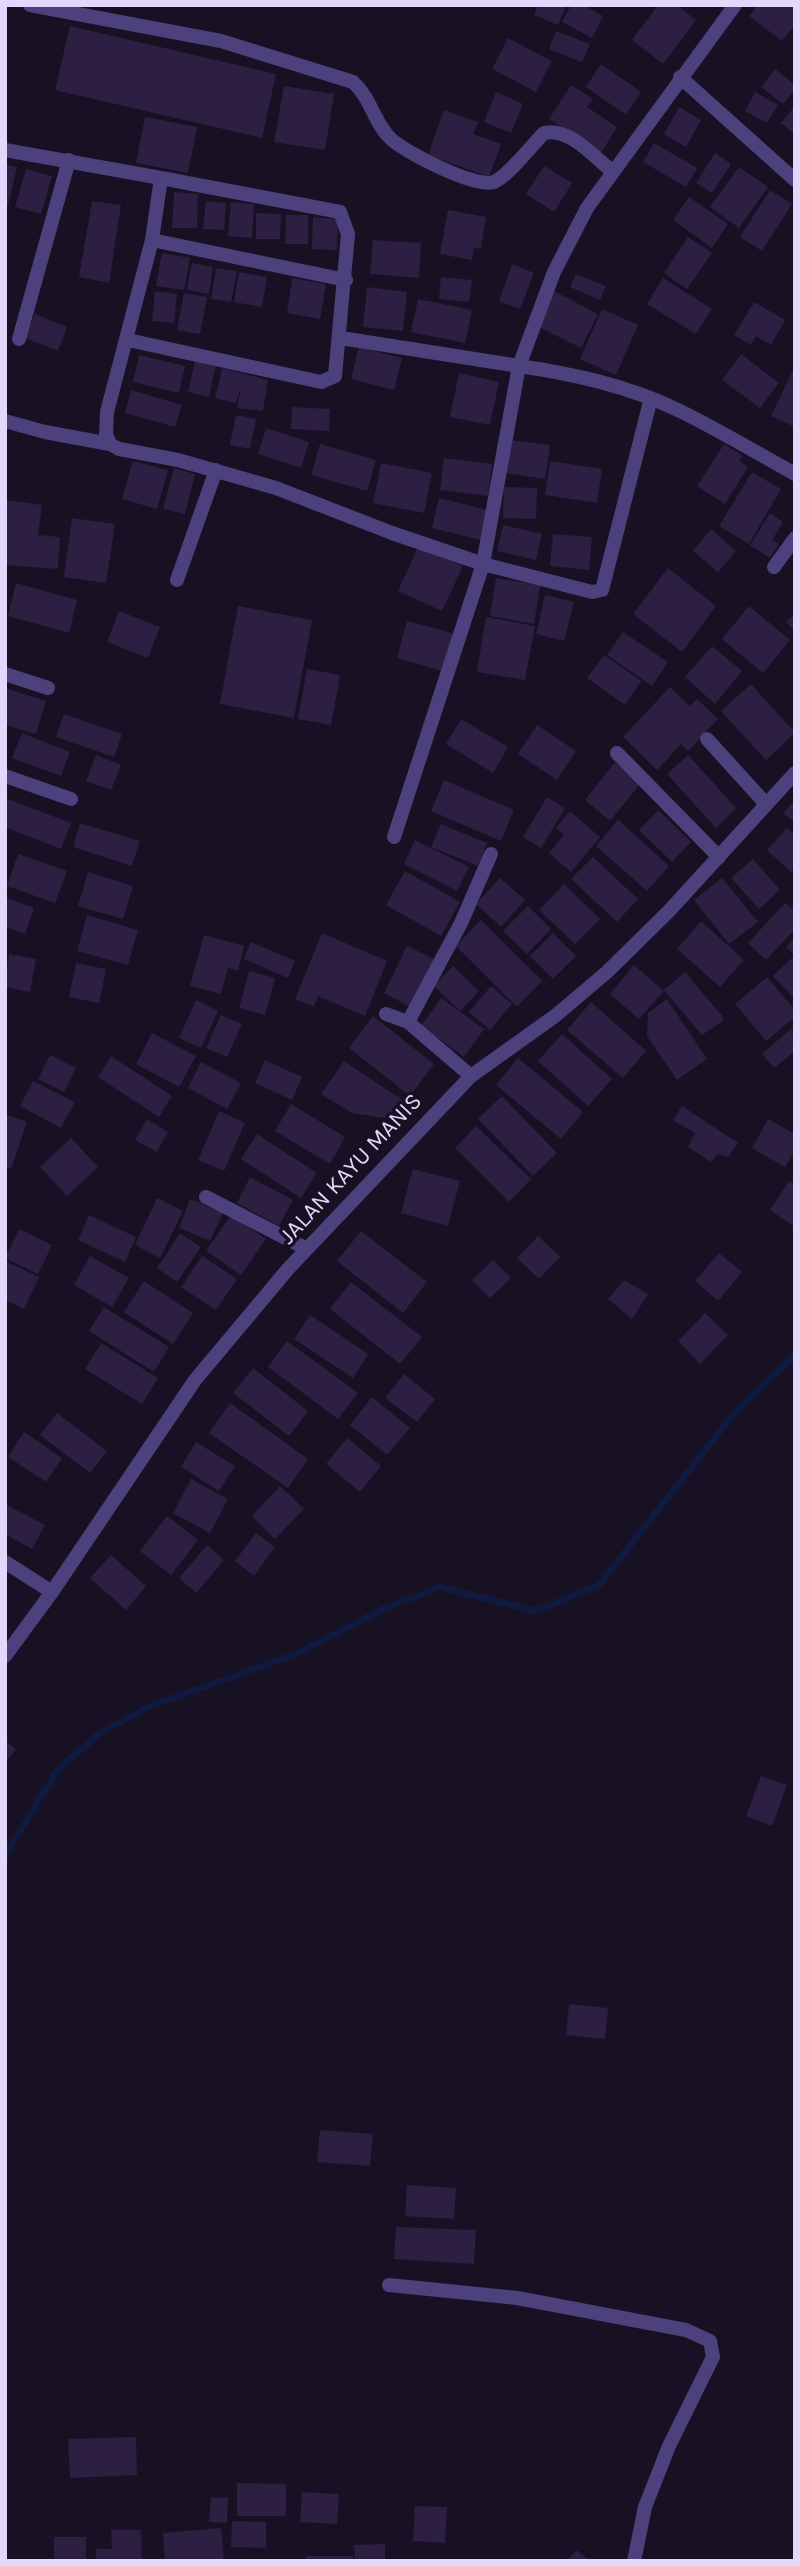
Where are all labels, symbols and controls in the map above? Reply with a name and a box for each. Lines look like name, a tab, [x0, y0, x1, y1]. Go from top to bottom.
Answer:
street label: JALAN KAYU MANIS	[274, 1088, 428, 1250]

